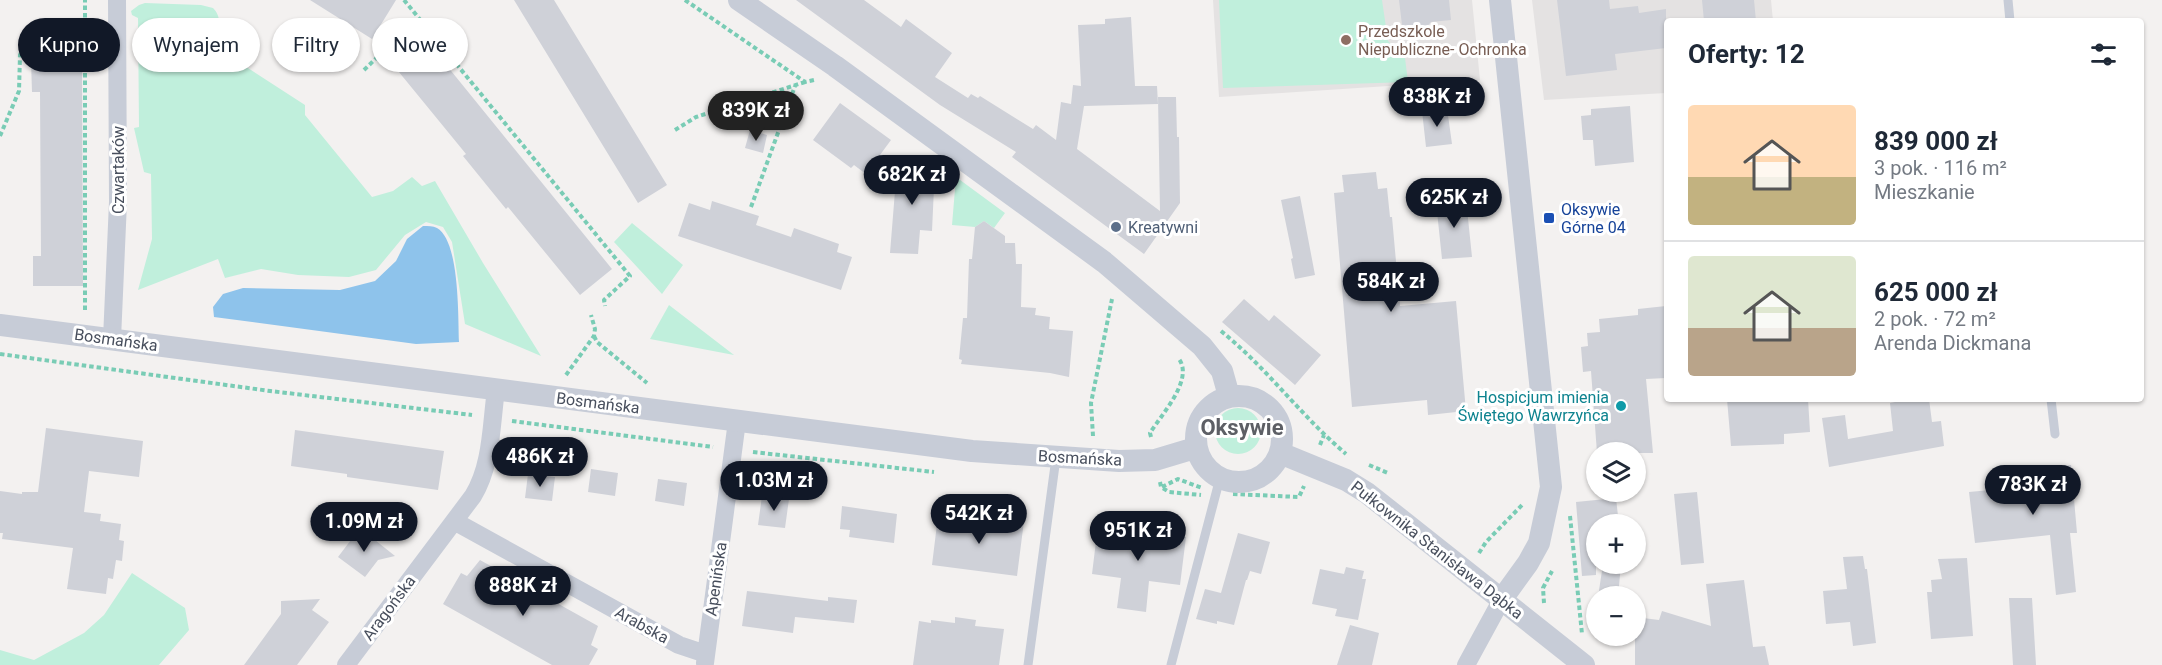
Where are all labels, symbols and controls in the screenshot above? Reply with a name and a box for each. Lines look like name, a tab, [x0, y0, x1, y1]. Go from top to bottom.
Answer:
chip: Kupno	[18, 18, 120, 72]
chip: Wynajem	[132, 18, 260, 72]
chip: Filtry	[272, 18, 360, 72]
chip: Nowe	[372, 18, 468, 72]
place label: Przedszkole Niepubliczne- Ochronka	[1358, 22, 1527, 59]
marker: Przedszkole Niepubliczne- Ochronka	[1339, 33, 1353, 47]
icon: filters	[2087, 38, 2120, 71]
text: Oferty: 12	[1688, 39, 1805, 69]
pin: 838K zł	[1382, 77, 1492, 128]
text: 838K zł	[1403, 84, 1471, 108]
pin: 839K zł	[701, 91, 811, 142]
text: 839K zł	[722, 98, 790, 122]
street label: Czwartaków	[109, 126, 128, 214]
text: 839 000 zł	[1874, 126, 1998, 156]
icon: home	[1736, 129, 1808, 201]
pin: 682K zł	[857, 155, 967, 206]
text: 3 pok. · 116 m²	[1874, 156, 2007, 180]
text: 682K zł	[878, 162, 946, 186]
pin: 625K zł	[1399, 178, 1509, 229]
text: Mieszkanie	[1874, 180, 1975, 204]
text: 625K zł	[1420, 185, 1488, 209]
place label: Oksywie Górne 04	[1561, 200, 1626, 237]
marker: Oksywie Górne 04	[1542, 211, 1556, 225]
place label: Kreatywni	[1128, 218, 1198, 237]
marker: Kreatywni	[1109, 220, 1123, 234]
pin: 584K zł	[1336, 262, 1446, 313]
text: 584K zł	[1357, 269, 1425, 293]
text: 625 000 zł	[1874, 277, 1998, 307]
icon: home	[1736, 280, 1808, 352]
text: 2 pok. · 72 m²	[1874, 307, 1996, 331]
street label: Bosmańska	[73, 325, 159, 355]
text: Arenda Dickmana	[1874, 331, 2031, 355]
street label: Bosmańska	[555, 388, 641, 418]
place label: Hospicjum imienia Świętego Wawrzyńca	[1458, 388, 1609, 425]
marker: Hospicjum imienia Świętego Wawrzyńca	[1614, 399, 1628, 413]
district label: Oksywie	[1200, 415, 1284, 440]
pin: 486K zł	[485, 437, 595, 488]
map controls	[1586, 442, 1646, 646]
button: layers	[1586, 442, 1646, 502]
text: 486K zł	[506, 444, 574, 468]
street label: Bosmańska	[1038, 446, 1122, 470]
pin: 1.03M zł	[712, 461, 836, 512]
pin: 783K zł	[1978, 465, 2088, 516]
text: 1.03M zł	[734, 468, 814, 492]
text: 783K zł	[1999, 472, 2067, 496]
street label: Pułkownika Stanisława Dąbka	[1347, 477, 1527, 623]
pin: 542K zł	[924, 494, 1034, 545]
text: 542K zł	[945, 501, 1013, 525]
pin: 1.09M zł	[302, 502, 426, 553]
text: 1.09M zł	[324, 509, 404, 533]
pin: 951K zł	[1083, 511, 1193, 562]
button: +	[1586, 514, 1646, 574]
text: 951K zł	[1104, 518, 1172, 542]
street label: Apenińska	[701, 541, 731, 617]
pin: 888K zł	[468, 566, 578, 617]
street label: Aragońska	[358, 572, 420, 644]
text: 888K zł	[489, 573, 557, 597]
button: −	[1586, 586, 1646, 646]
street label: Arabska	[612, 603, 672, 647]

